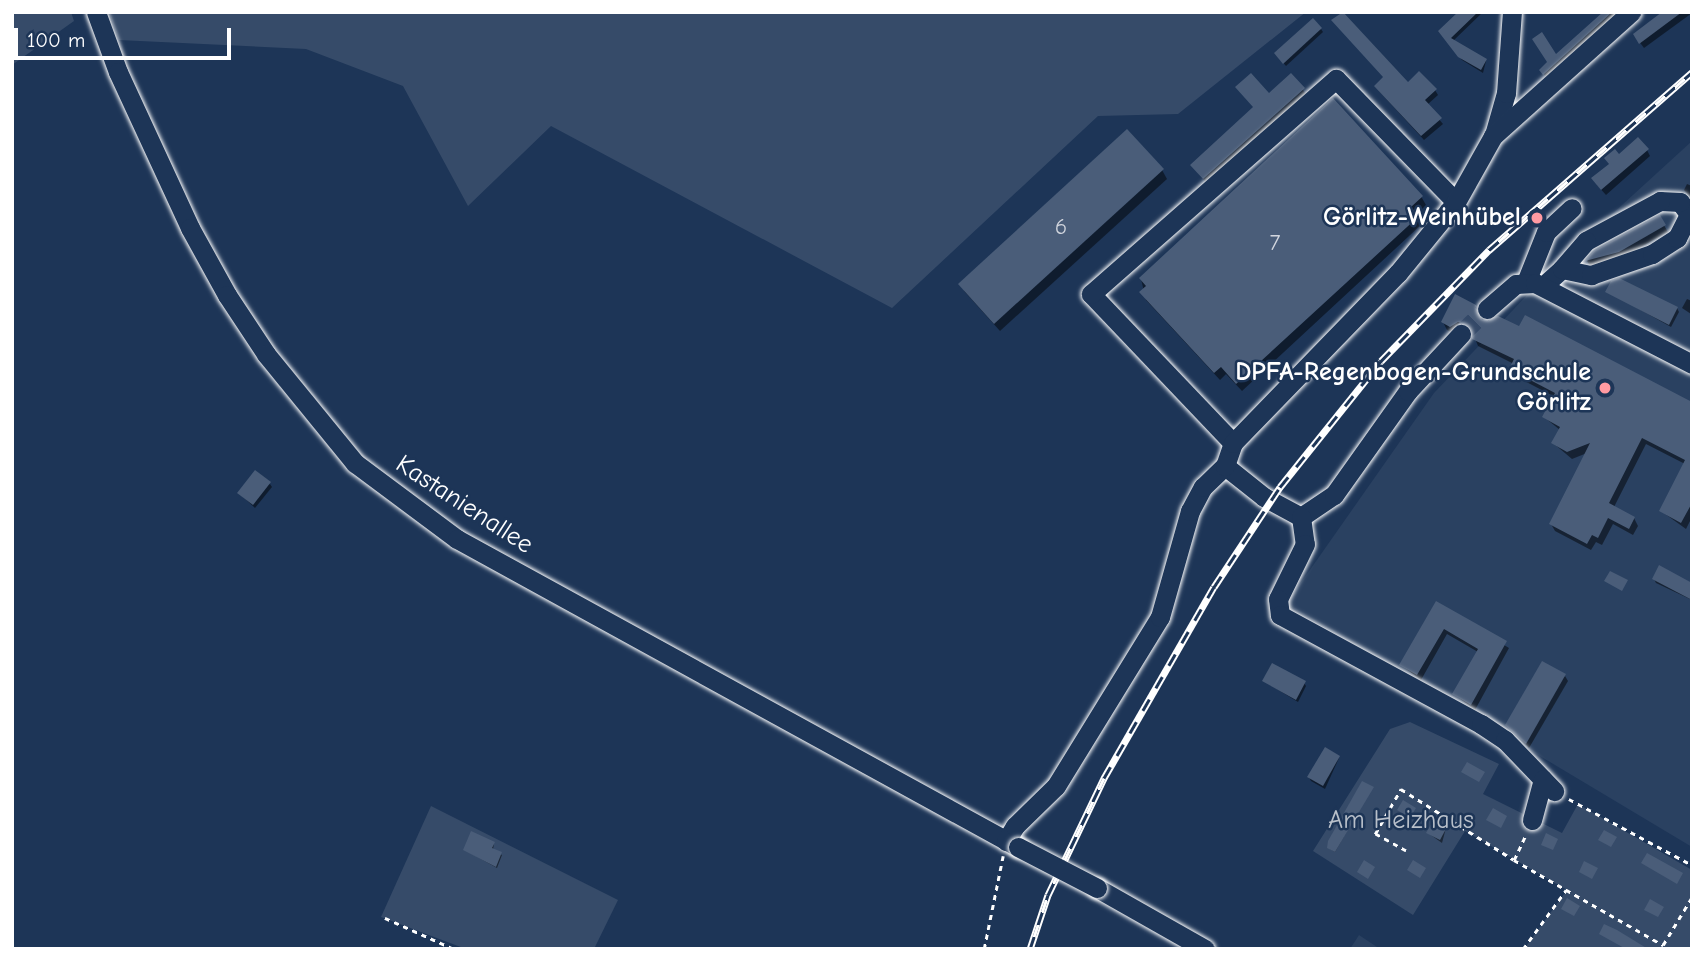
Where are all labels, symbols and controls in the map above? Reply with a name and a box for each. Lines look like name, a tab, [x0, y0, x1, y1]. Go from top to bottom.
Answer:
scale bar	[18, 14, 234, 58]
text: 100 m	[27, 28, 85, 52]
place label: Görlitz-Weinhübel	[1323, 202, 1521, 234]
marker: Görlitz-Weinhübel	[1527, 208, 1547, 228]
house number: 6	[1055, 213, 1067, 241]
house number: 7	[1270, 229, 1280, 257]
place label: DPFA-Regenbogen-Grundschule Görlitz	[1235, 357, 1591, 418]
marker: DPFA-Regenbogen-Grundschule Görlitz	[1597, 380, 1613, 396]
street label: Kastanienallee	[389, 449, 539, 561]
park label: Am Heizhaus	[1328, 805, 1474, 837]

